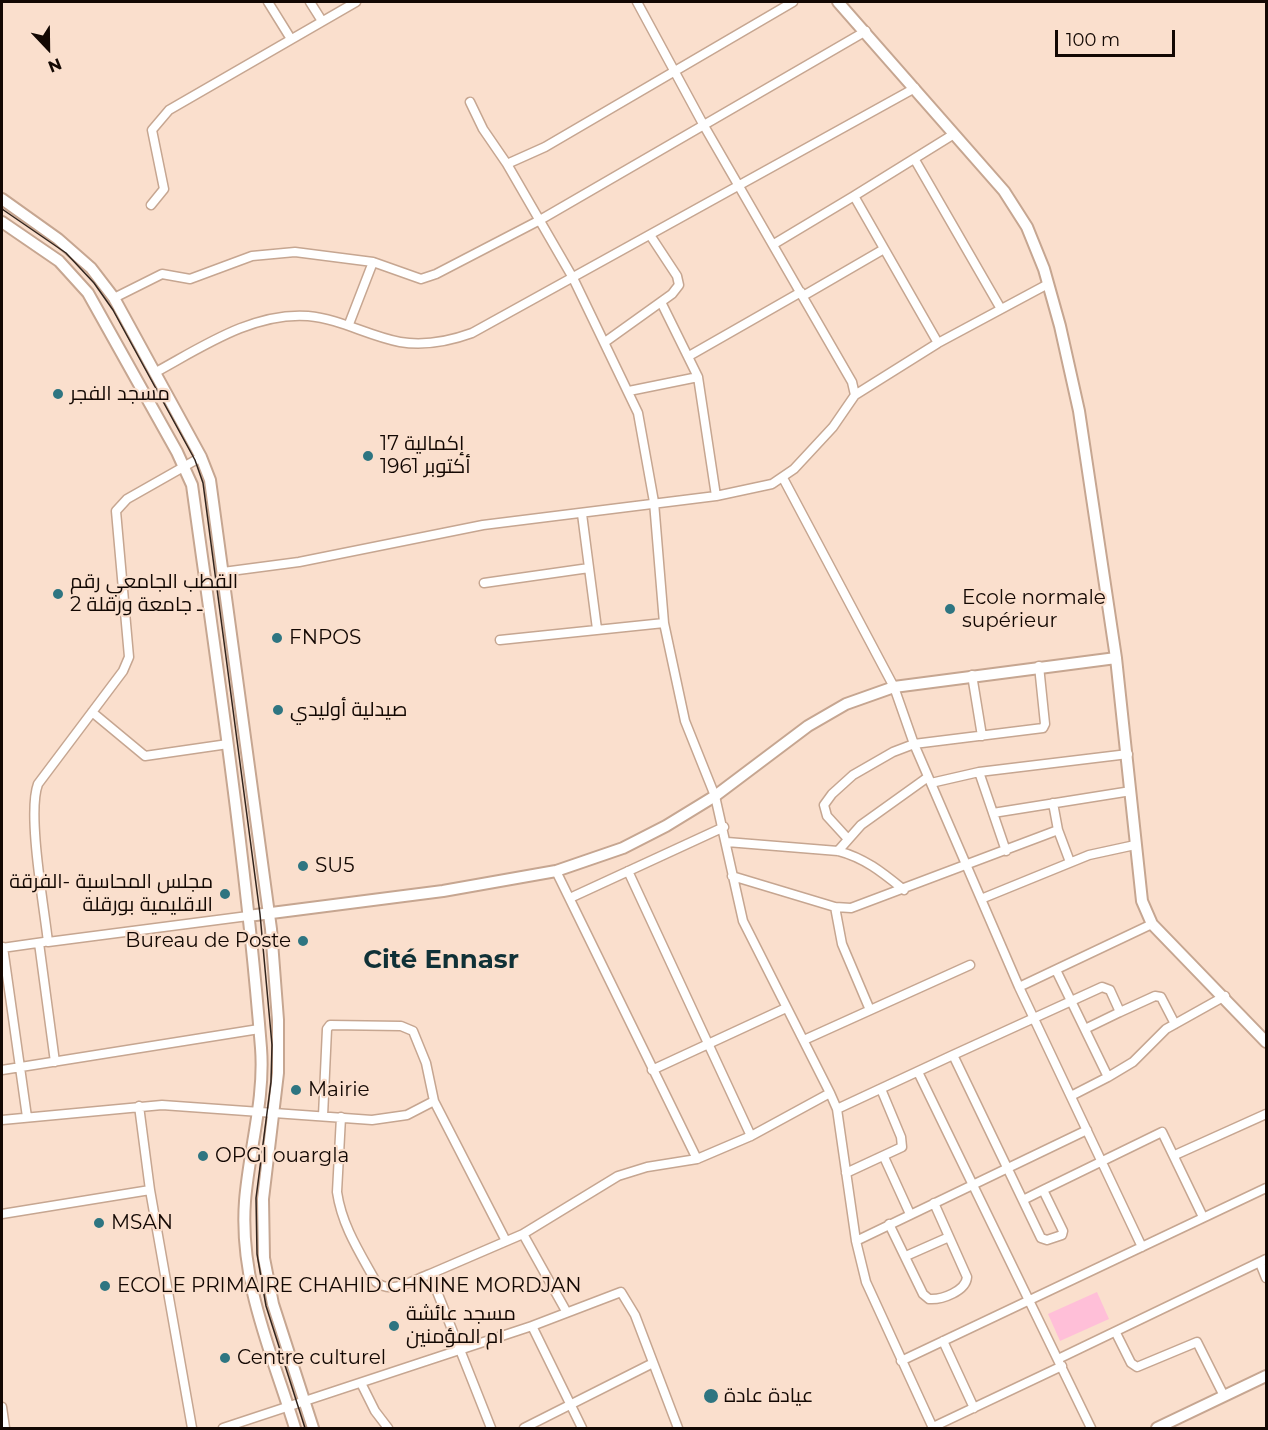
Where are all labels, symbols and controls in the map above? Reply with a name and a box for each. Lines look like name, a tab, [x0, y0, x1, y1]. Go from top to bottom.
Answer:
north arrow	[18, 18, 78, 78]
scale bar	[1058, 18, 1178, 56]
text: 100 m	[1066, 29, 1120, 51]
text: N	[45, 54, 64, 76]
place label: مسجد الفجر	[70, 382, 170, 406]
marker: مسجد الفجر	[51, 387, 65, 401]
place label: إكمالية 17 أكتوبر 1961	[380, 432, 471, 479]
marker: إكمالية 17 أكتوبر 1961	[361, 449, 375, 463]
place label: القطب الجامعي رقم 2 ـ جامعة ورقلة	[70, 570, 238, 617]
place label: Ecole normale supérieur	[962, 586, 1106, 633]
marker: القطب الجامعي رقم 2 ـ جامعة ورقلة	[51, 587, 65, 601]
marker: Ecole normale supérieur	[943, 602, 957, 616]
place label: FNPOS	[289, 626, 361, 650]
marker: FNPOS	[270, 631, 284, 645]
place label: صيدلية أوليدي	[290, 698, 407, 722]
marker: صيدلية أوليدي	[271, 703, 285, 717]
place label: SU5	[315, 854, 354, 878]
marker: SU5	[296, 859, 310, 873]
place label: مجلس المحاسبة -الفرقة الاقليمية بورقلة	[9, 870, 213, 917]
marker: مجلس المحاسبة -الفرقة الاقليمية بورقلة	[218, 887, 232, 901]
place label: Bureau de Poste	[125, 929, 291, 953]
marker: Bureau de Poste	[296, 934, 310, 948]
district label: Cité Ennasr	[363, 944, 519, 976]
place label: Mairie	[308, 1078, 370, 1102]
marker: Mairie	[289, 1083, 303, 1097]
place label: OPGI ouargla	[215, 1144, 349, 1168]
marker: OPGI ouargla	[196, 1149, 210, 1163]
place label: MSAN	[111, 1211, 173, 1235]
marker: MSAN	[92, 1216, 106, 1230]
place label: ECOLE PRIMAIRE CHAHID CHNINE MORDJAN	[117, 1274, 582, 1298]
marker: ECOLE PRIMAIRE CHAHID CHNINE MORDJAN	[98, 1279, 112, 1293]
place label: مسجد عائشة ام المؤمنين	[406, 1302, 516, 1349]
marker: مسجد عائشة ام المؤمنين	[387, 1319, 401, 1333]
place label: Centre culturel	[237, 1346, 386, 1370]
marker: Centre culturel	[218, 1351, 232, 1365]
place label: عيادة عادة	[724, 1384, 813, 1408]
marker: عيادة عادة	[702, 1387, 720, 1405]

